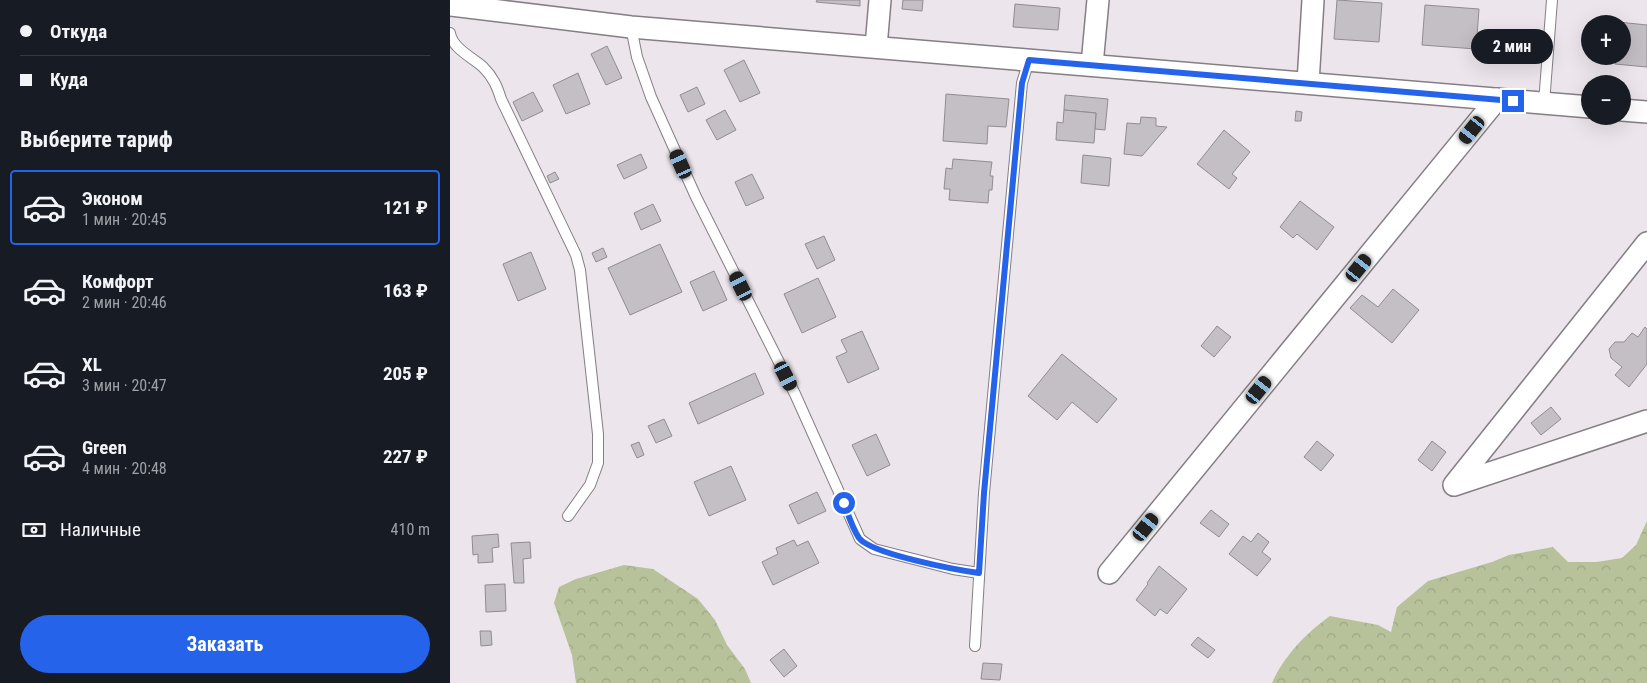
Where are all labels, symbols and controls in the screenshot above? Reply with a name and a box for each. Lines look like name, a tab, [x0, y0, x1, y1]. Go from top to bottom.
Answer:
map controls	[1581, 15, 1631, 125]
button: +	[1581, 15, 1631, 65]
text: Откуда	[50, 20, 107, 43]
callout: 2 мин	[1472, 28, 1554, 64]
text: 2 мин	[1493, 37, 1531, 56]
text: Куда	[50, 68, 88, 91]
button: −	[1581, 75, 1631, 125]
route end	[1502, 90, 1524, 112]
car	[1456, 114, 1487, 146]
text: Выберите тариф	[20, 127, 173, 152]
car	[668, 147, 693, 181]
icon: car	[22, 185, 67, 230]
text: Эконом	[82, 187, 143, 210]
text: 121 ₽	[383, 196, 428, 219]
text: 1 мин · 20:45	[82, 210, 167, 229]
car	[1343, 252, 1374, 284]
icon: car	[22, 268, 67, 313]
car	[727, 269, 754, 303]
text: Комфорт	[82, 270, 154, 293]
text: 163 ₽	[383, 279, 428, 302]
text: 2 мин · 20:46	[82, 293, 167, 312]
icon: car	[22, 351, 67, 396]
text: XL	[82, 353, 102, 376]
car	[772, 359, 799, 393]
text: 205 ₽	[383, 362, 428, 385]
car	[1243, 374, 1274, 406]
text: 3 мин · 20:47	[82, 376, 167, 395]
icon: car	[22, 434, 67, 479]
text: Green	[82, 436, 127, 459]
text: 227 ₽	[383, 445, 428, 468]
text: 4 мин · 20:48	[82, 459, 167, 478]
route start	[833, 492, 855, 514]
car	[1130, 511, 1161, 543]
icon: cash	[20, 516, 48, 544]
text: Наличные	[60, 518, 141, 541]
text: 410 m	[391, 520, 430, 539]
button: Заказать	[20, 615, 430, 673]

